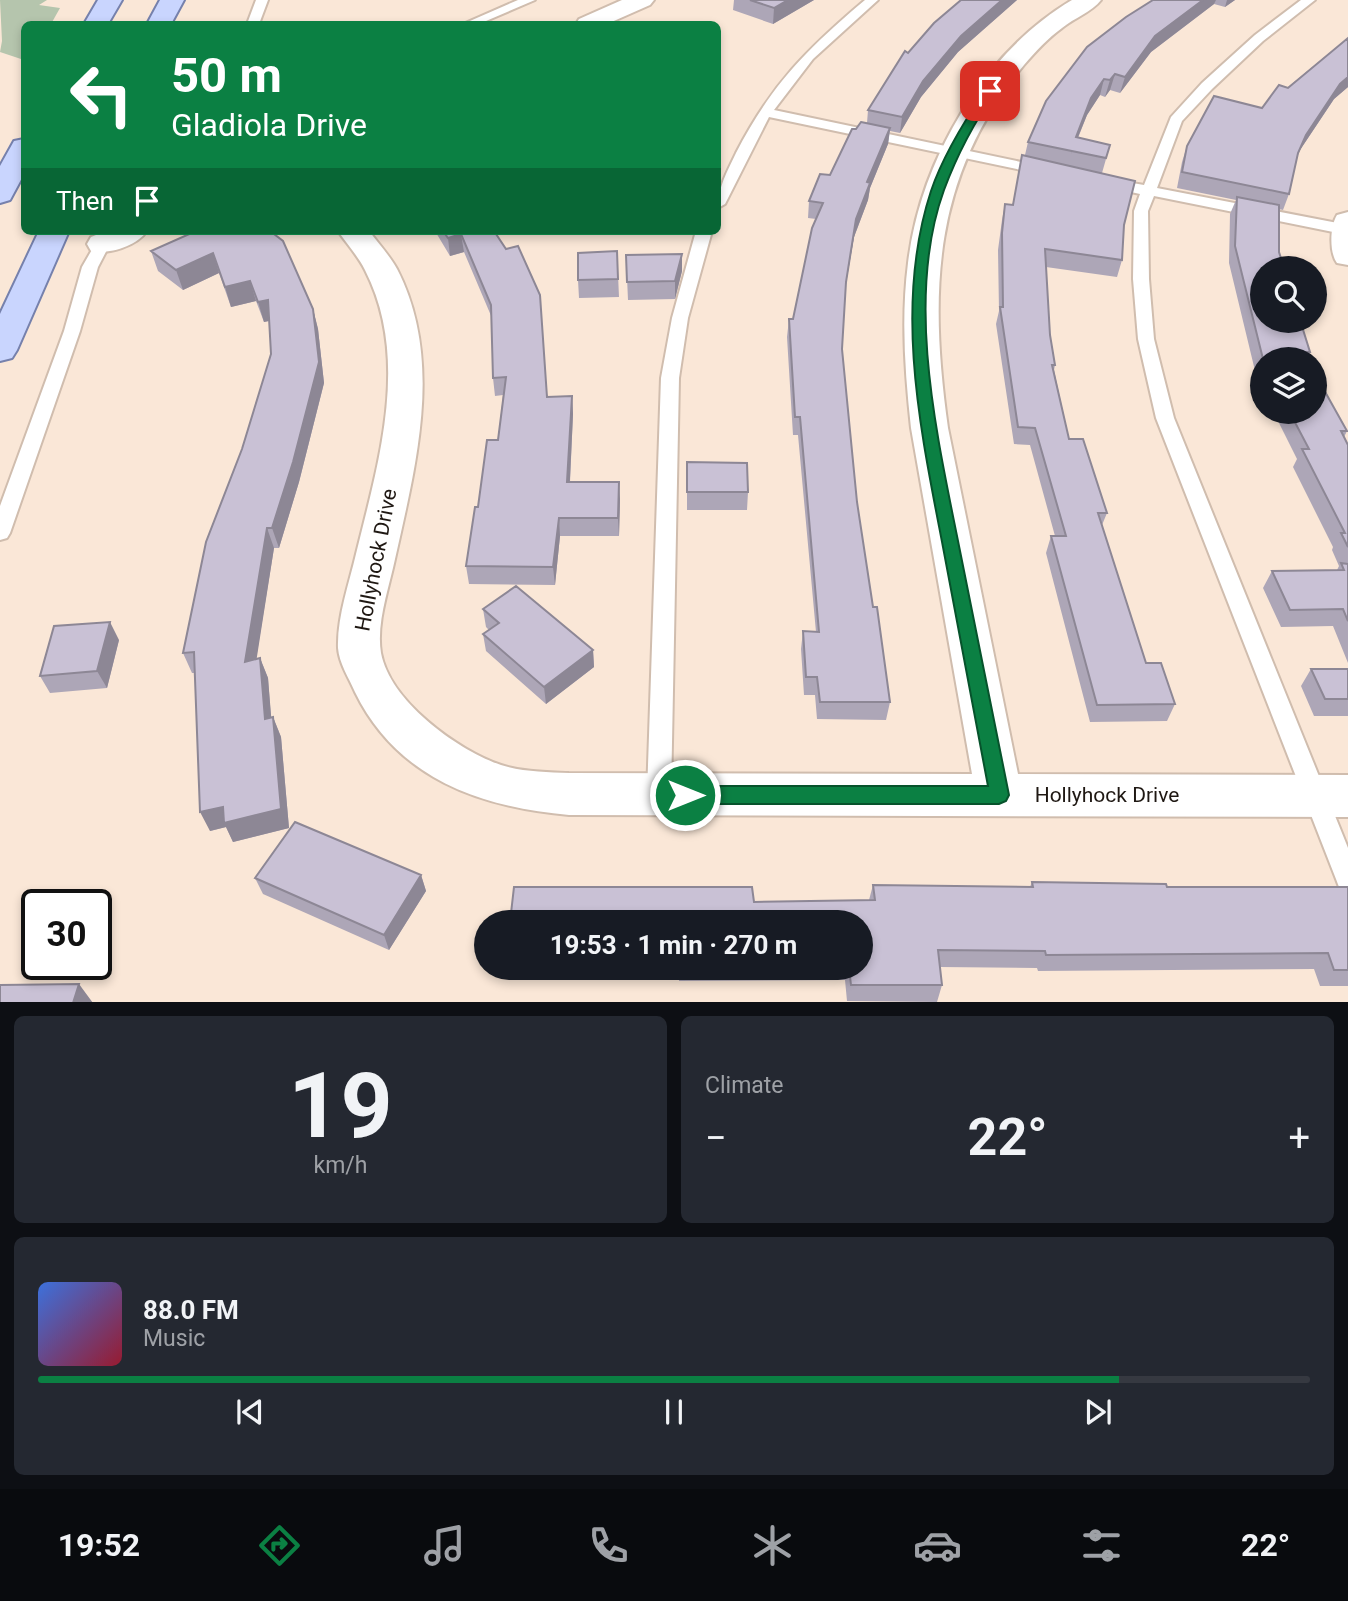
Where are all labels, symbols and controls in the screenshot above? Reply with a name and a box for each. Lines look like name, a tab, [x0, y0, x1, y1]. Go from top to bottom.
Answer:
text: 50 m	[171, 47, 282, 104]
icon: left	[56, 49, 147, 140]
pin	[960, 61, 1020, 121]
icon: arrive	[971, 72, 1009, 110]
text: Gladiola Drive	[171, 106, 367, 144]
icon: arrive	[128, 182, 166, 220]
text: Then	[56, 186, 114, 216]
map controls	[1250, 256, 1327, 424]
button: search	[1250, 256, 1327, 333]
button: layers	[1250, 347, 1327, 424]
street label: Hollyhock Drive	[350, 487, 402, 633]
position arrow	[648, 758, 722, 832]
street label: Hollyhock Drive	[1035, 783, 1179, 807]
speed limit sign: 30	[21, 889, 112, 980]
text: 19:53 · 1 min · 270 m	[550, 930, 797, 960]
text: 19	[288, 1053, 393, 1159]
text: Climate	[705, 1072, 784, 1099]
text: 22°	[968, 1107, 1048, 1168]
text: −	[705, 1116, 727, 1160]
text: +	[1288, 1116, 1310, 1160]
text: km/h	[314, 1152, 368, 1179]
text: 88.0 FM	[143, 1295, 239, 1325]
text: Music	[143, 1325, 205, 1352]
icon: previous	[231, 1393, 269, 1431]
icon: pause	[655, 1393, 693, 1431]
icon: next	[1079, 1393, 1117, 1431]
icon: directions	[255, 1521, 304, 1570]
icon: music	[420, 1521, 469, 1570]
icon: phone	[584, 1521, 633, 1570]
icon: climate	[748, 1521, 797, 1570]
icon: car	[913, 1521, 962, 1570]
icon: filters	[1077, 1521, 1126, 1570]
text: 19:52	[58, 1526, 140, 1564]
text: 22°	[1241, 1526, 1290, 1564]

